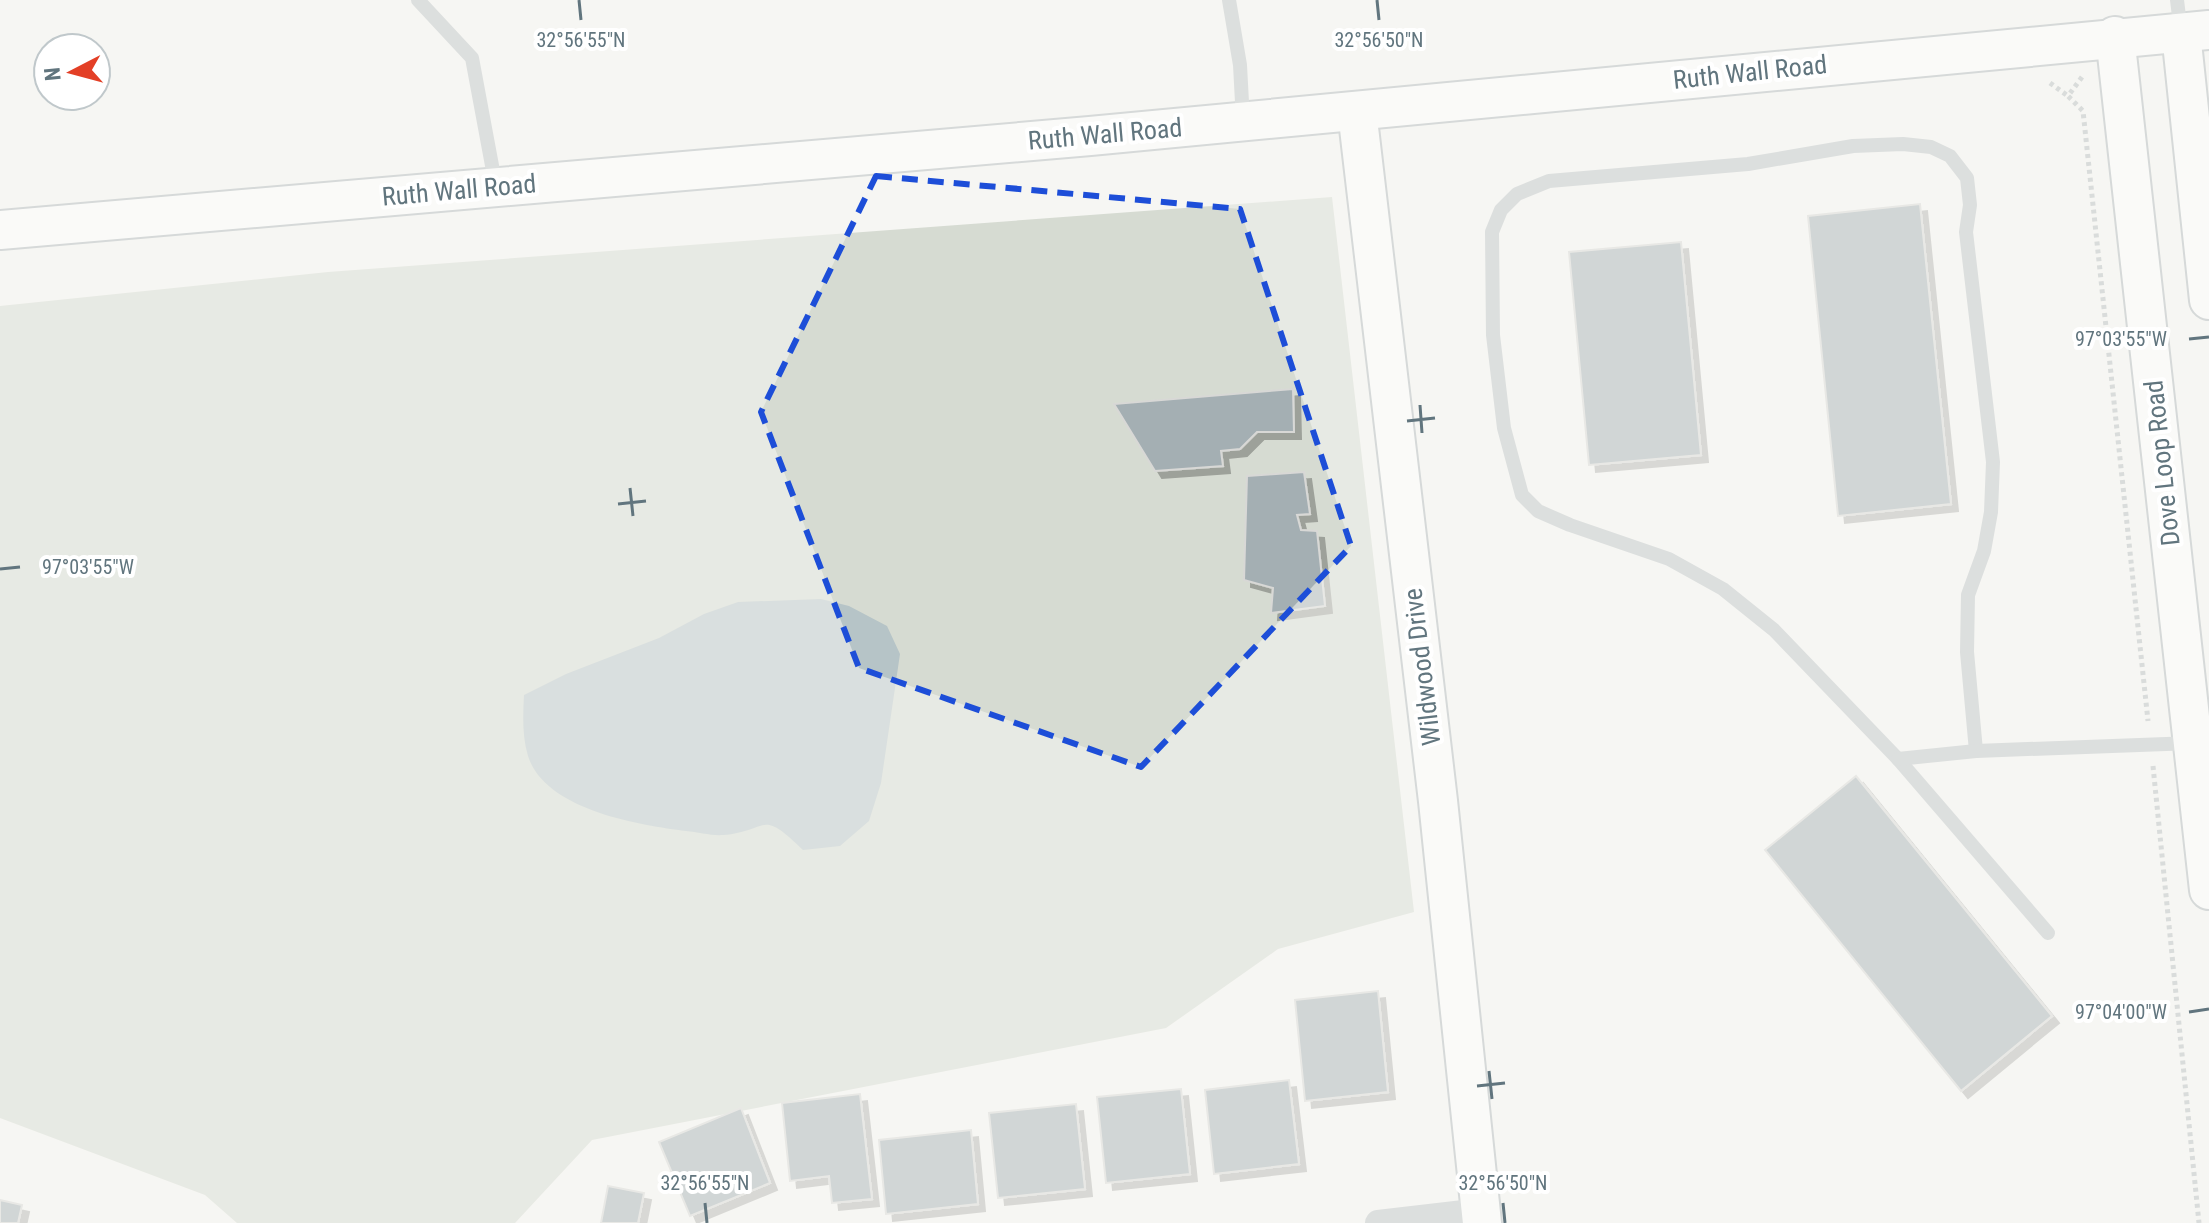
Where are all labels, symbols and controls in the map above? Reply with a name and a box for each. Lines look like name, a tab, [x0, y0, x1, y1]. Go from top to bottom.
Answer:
text: 32°56'55"N	[536, 28, 626, 52]
text: 32°56'50"N	[1334, 28, 1424, 52]
north arrow	[32, 32, 112, 112]
street label: Ruth Wall Road	[1672, 49, 1828, 95]
text: N	[39, 66, 66, 82]
street label: Ruth Wall Road	[1027, 112, 1183, 156]
street label: Ruth Wall Road	[381, 168, 537, 212]
text: 97°03'55"W	[2075, 327, 2167, 351]
street label: Dove Loop Road	[2138, 379, 2186, 547]
text: 97°03'55"W	[42, 555, 134, 579]
street label: Wildwood Drive	[1397, 587, 1447, 747]
text: 97°04'00"W	[2075, 1000, 2167, 1024]
text: 32°56'55"N	[660, 1171, 750, 1195]
text: 32°56'50"N	[1458, 1171, 1548, 1195]

